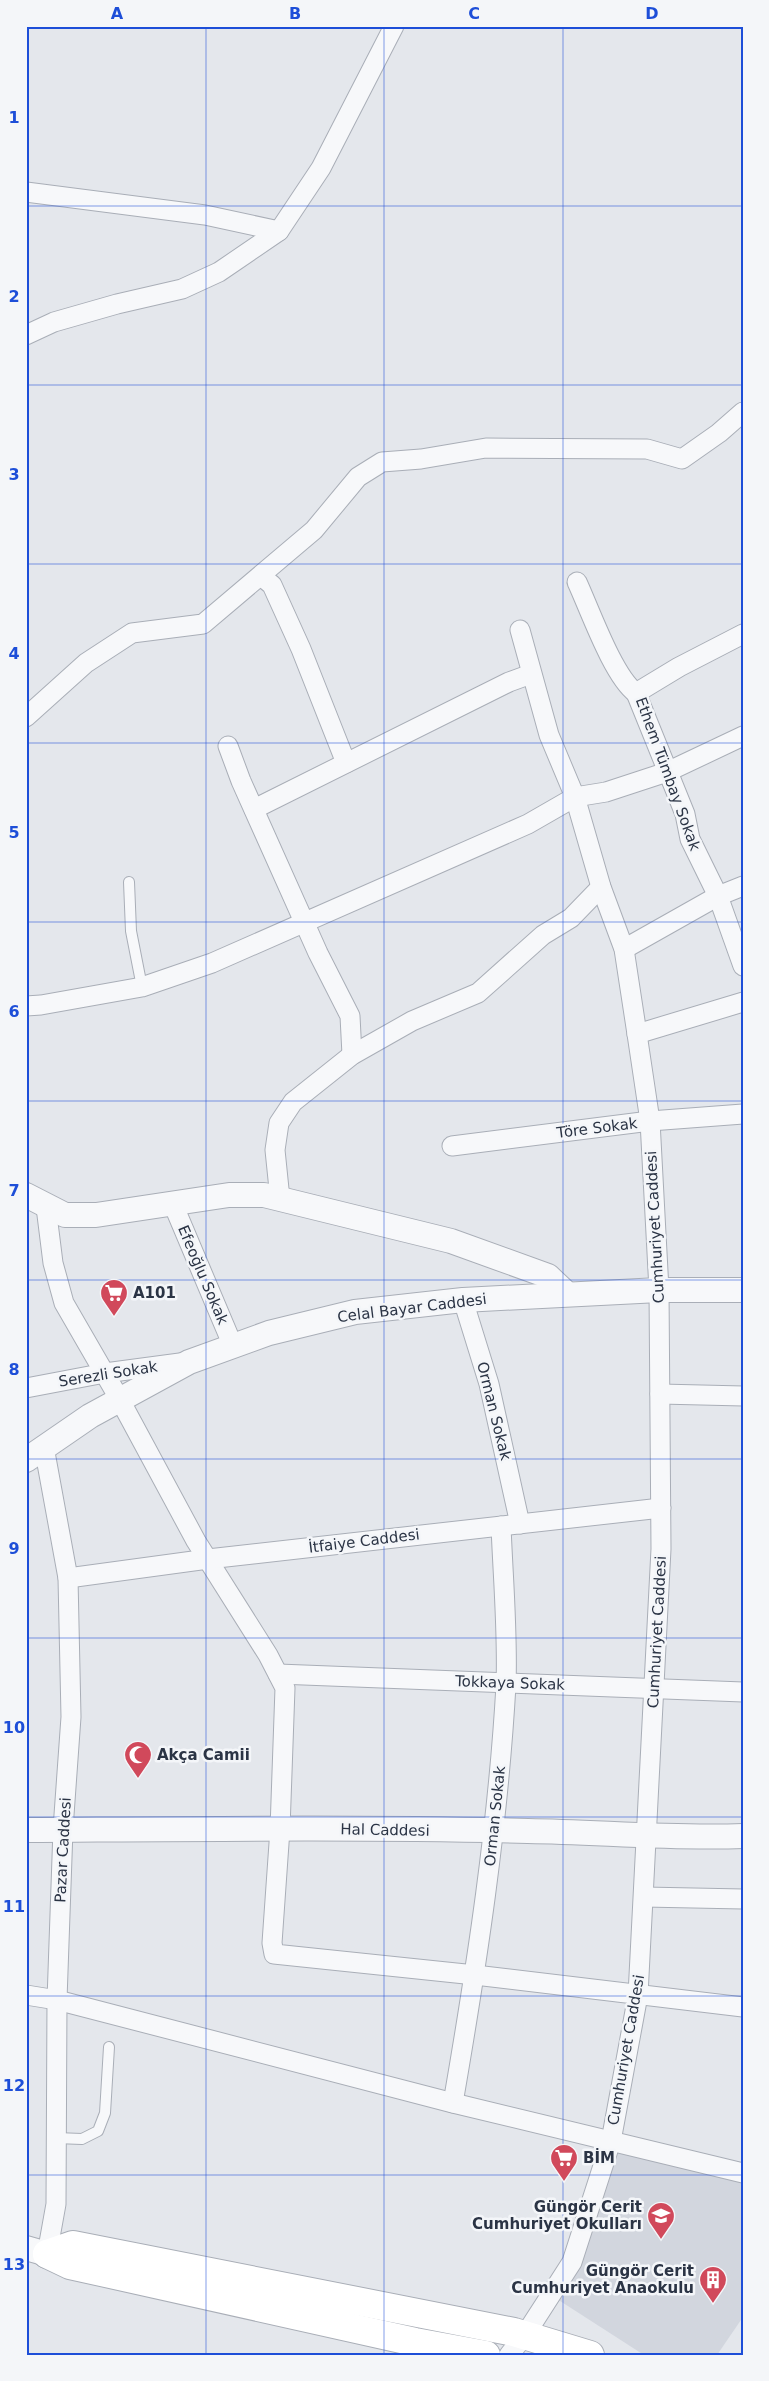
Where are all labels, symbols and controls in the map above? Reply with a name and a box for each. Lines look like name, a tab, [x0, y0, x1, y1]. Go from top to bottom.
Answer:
text: A	[111, 4, 124, 23]
text: B	[289, 4, 301, 23]
text: C	[468, 4, 480, 23]
text: D	[645, 4, 659, 23]
text: 1	[8, 108, 20, 127]
text: 2	[8, 287, 20, 306]
text: 3	[8, 465, 20, 484]
text: 4	[8, 644, 20, 663]
street label: Ethem Tümbay Sokak	[632, 695, 704, 854]
text: 5	[8, 823, 20, 842]
text: 6	[8, 1002, 20, 1021]
street label: Töre Sokak	[555, 1114, 639, 1142]
street label: Cumhuriyet Caddesi	[642, 1150, 668, 1304]
text: 7	[8, 1181, 20, 1200]
street label: Efeoğlu Sokak	[174, 1223, 232, 1328]
supermarket icon: A101	[99, 1278, 129, 1317]
place label: A101	[133, 1284, 176, 1302]
street label: Celal Bayar Caddesi	[336, 1290, 488, 1326]
street label: Serezli Sokak	[57, 1357, 159, 1391]
text: 8	[8, 1360, 20, 1379]
street label: Orman Sokak	[473, 1360, 515, 1462]
street label: İtfaiye Caddesi	[307, 1524, 421, 1557]
text: 9	[8, 1539, 20, 1558]
street label: Cumhuriyet Caddesi	[644, 1555, 670, 1709]
street label: Tokkaya Sokak	[454, 1672, 566, 1694]
text: 10	[3, 1718, 25, 1737]
mosque icon: Akça Camii	[123, 1740, 153, 1779]
place label: Akça Camii	[157, 1746, 250, 1764]
street label: Orman Sokak	[481, 1765, 509, 1867]
street label: Pazar Caddesi	[51, 1797, 75, 1903]
street label: Hal Caddesi	[340, 1820, 430, 1840]
text: 11	[3, 1897, 25, 1916]
street label: Cumhuriyet Caddesi	[604, 1973, 648, 2127]
text: 12	[3, 2076, 25, 2095]
supermarket icon: BİM	[549, 2143, 579, 2182]
place label: BİM	[583, 2148, 615, 2167]
place label: Güngör Cerit Cumhuriyet Okulları	[472, 2198, 642, 2233]
school or university icon: Güngör Cerit Cumhuriyet Okulları	[646, 2201, 676, 2240]
text: 13	[3, 2255, 25, 2274]
place label: Güngör Cerit Cumhuriyet Anaokulu	[511, 2262, 694, 2297]
building icon: Güngör Cerit Cumhuriyet Anaokulu	[698, 2265, 728, 2304]

